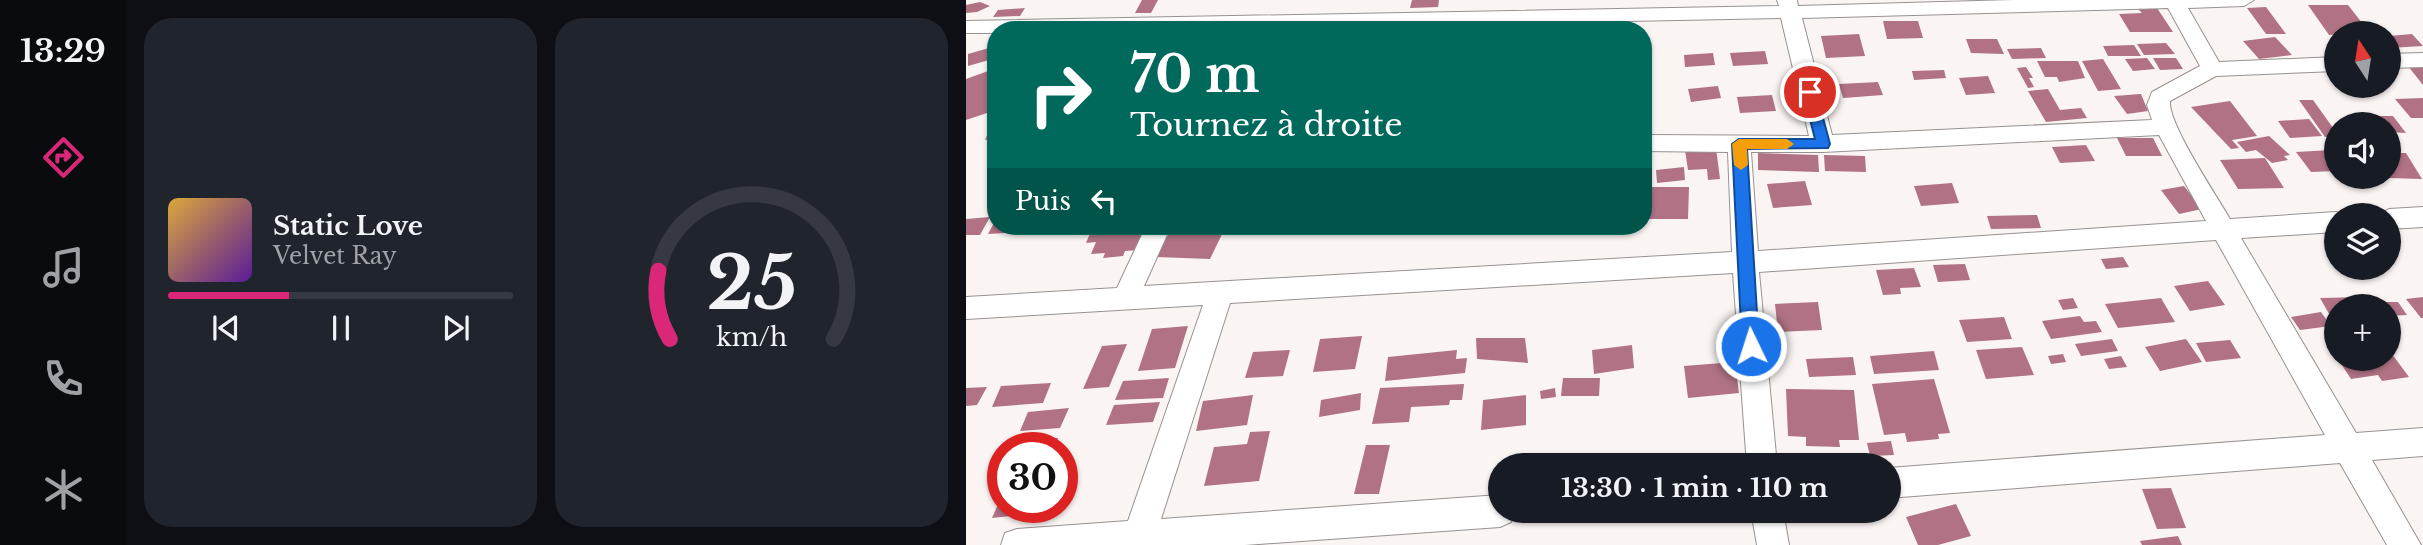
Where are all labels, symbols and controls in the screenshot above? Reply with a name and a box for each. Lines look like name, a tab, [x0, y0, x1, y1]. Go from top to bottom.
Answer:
north arrow	[2324, 21, 2401, 98]
map controls	[2324, 21, 2401, 371]
text: 13:29	[20, 31, 106, 71]
text: 70 m	[1130, 44, 1260, 105]
icon: right	[1015, 49, 1106, 140]
pin	[1780, 62, 1840, 122]
icon: arrive	[1791, 73, 1829, 111]
text: Tournez à droite	[1130, 105, 1403, 145]
button: sound	[2324, 112, 2401, 189]
icon: directions	[39, 133, 88, 182]
icon: left	[1085, 182, 1123, 220]
text: Puis	[1015, 185, 1071, 217]
button: layers	[2324, 203, 2401, 280]
text: Static Love	[273, 210, 423, 242]
text: 25	[706, 238, 797, 329]
text: Velvet Ray	[273, 242, 397, 270]
icon: music	[39, 243, 88, 292]
button: +	[2324, 294, 2401, 371]
icon: previous	[207, 309, 245, 347]
icon: pause	[322, 309, 360, 347]
icon: next	[437, 309, 475, 347]
position arrow	[1714, 309, 1788, 383]
text: km/h	[716, 321, 787, 352]
icon: phone	[39, 354, 88, 403]
speed limit sign: 30	[987, 432, 1078, 523]
icon: climate	[39, 465, 88, 514]
text: 13:30 · 1 min · 110 m	[1561, 472, 1828, 504]

